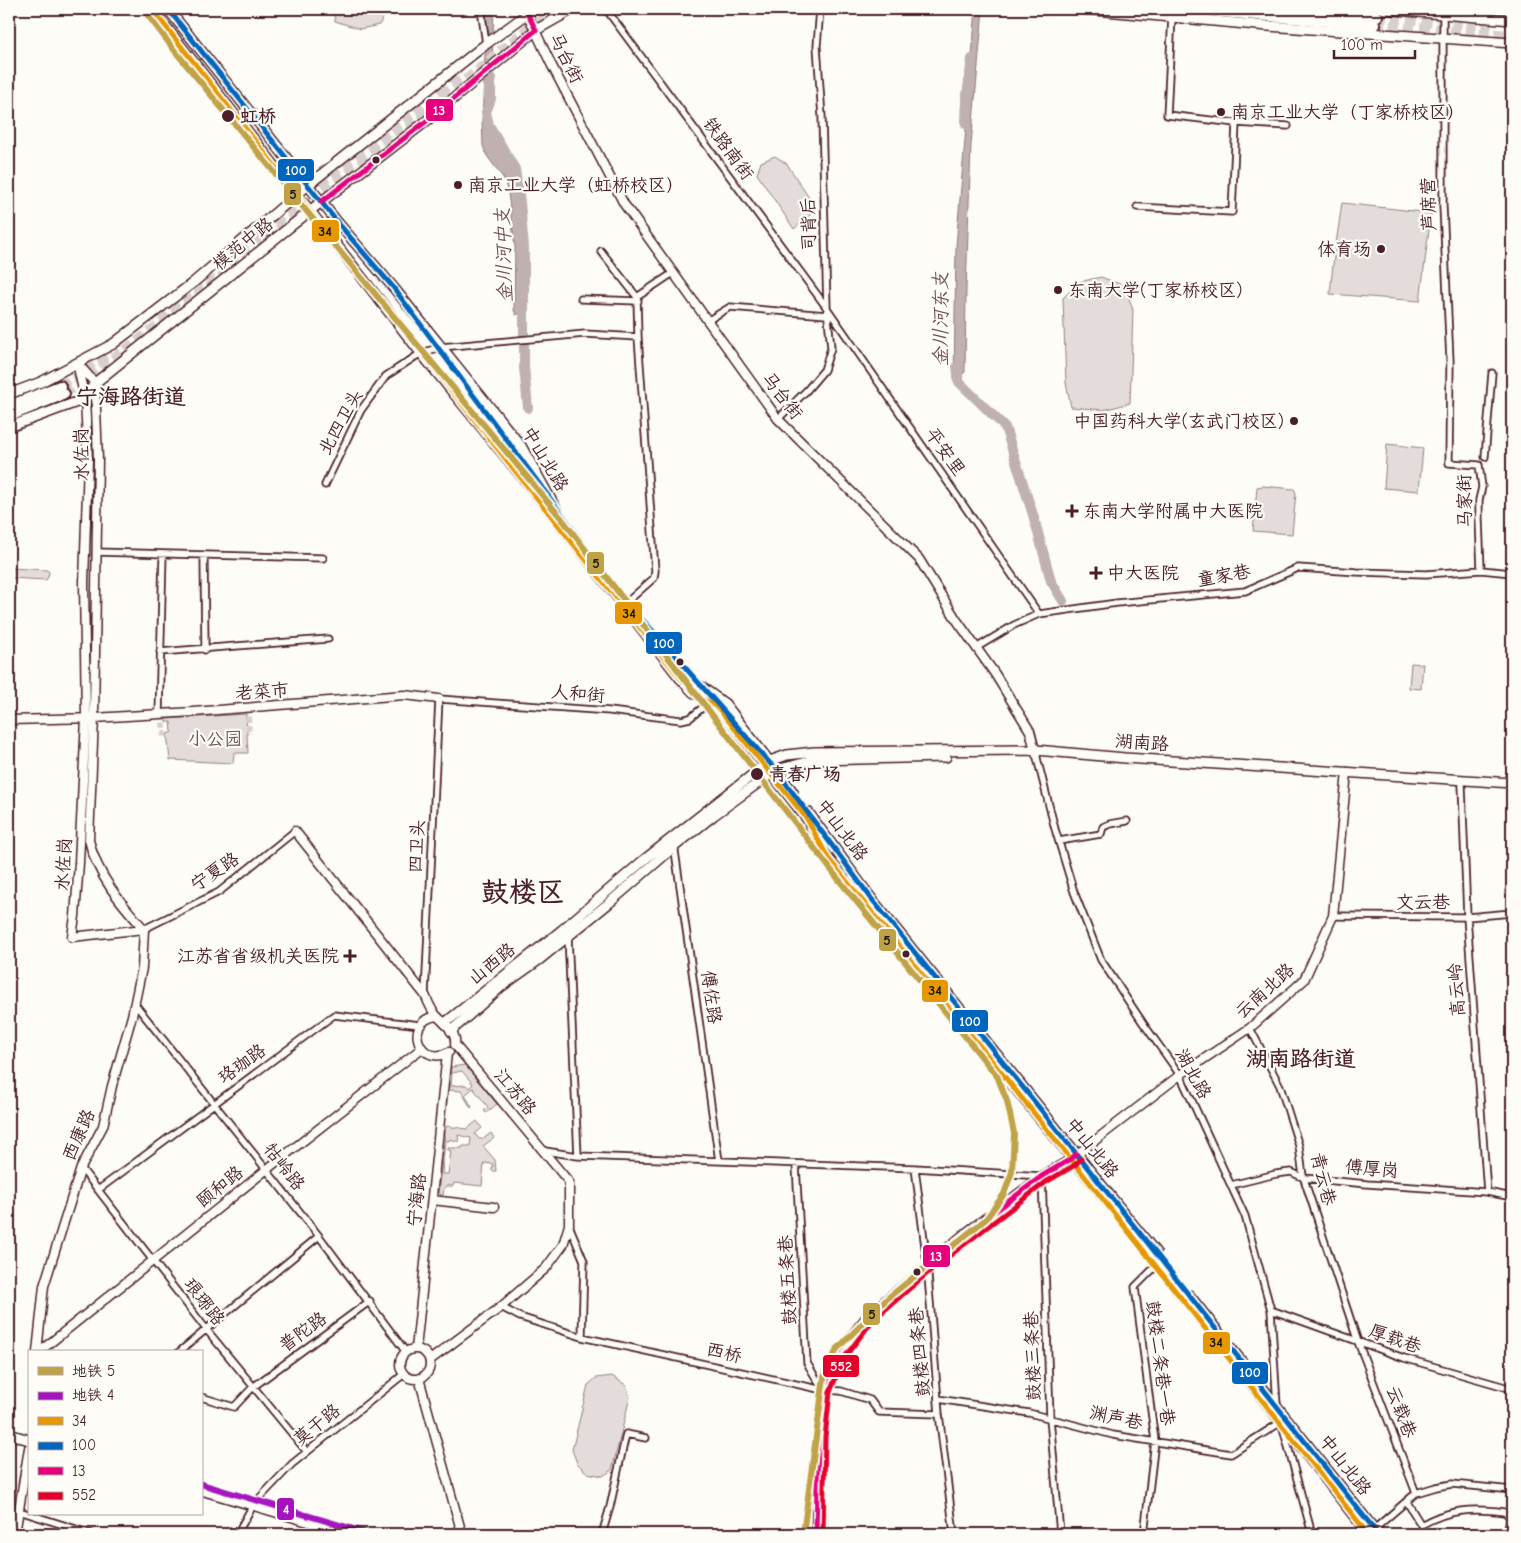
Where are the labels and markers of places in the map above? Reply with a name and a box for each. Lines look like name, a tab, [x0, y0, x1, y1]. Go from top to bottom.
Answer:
place label: 南京工业大学（丁家桥校区）	[1231, 102, 1465, 123]
place label: 虹桥	[240, 106, 276, 127]
marker: 南京工业大学（丁家桥校区）	[1215, 106, 1227, 118]
marker: 虹桥	[220, 108, 236, 124]
unlabelled marker	[371, 155, 381, 165]
place label: 南京工业大学（虹桥校区）	[468, 175, 684, 196]
marker: 南京工业大学（虹桥校区）	[452, 179, 464, 191]
place label: 体育场	[1317, 239, 1371, 260]
marker: 体育场	[1375, 243, 1387, 255]
place label: 东南大学(丁家桥校区)	[1068, 280, 1242, 301]
marker: 东南大学(丁家桥校区)	[1052, 284, 1064, 296]
place label: 中国药科大学(玄武门校区)	[1074, 411, 1284, 432]
marker: 中国药科大学(玄武门校区)	[1288, 415, 1300, 427]
place label: 东南大学附属中大医院	[1083, 501, 1263, 522]
marker: 东南大学附属中大医院	[1065, 504, 1079, 518]
place label: 中大医院	[1107, 563, 1179, 584]
marker: 中大医院	[1089, 566, 1103, 580]
unlabelled marker	[675, 657, 685, 667]
place label: 青春广场	[769, 764, 841, 785]
marker: 青春广场	[749, 766, 765, 782]
place label: 江苏省省级机关医院	[177, 946, 339, 967]
marker: 江苏省省级机关医院	[343, 949, 357, 963]
unlabelled marker	[901, 949, 911, 959]
unlabelled marker	[912, 1267, 922, 1277]

